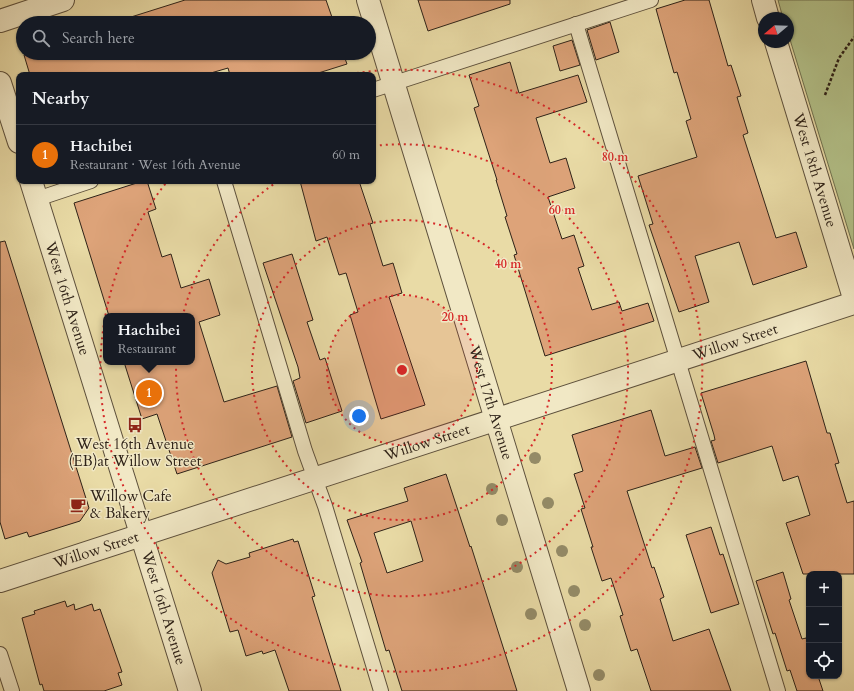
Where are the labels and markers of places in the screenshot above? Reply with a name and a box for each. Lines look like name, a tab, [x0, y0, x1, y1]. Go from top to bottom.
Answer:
centre of rings	[395, 363, 409, 377]
pin: 1	[136, 378, 162, 408]
bus stop icon: West 16th Avenue (EB)at Willow Street	[126, 416, 144, 434]
place label: West 16th Avenue (EB)at Willow Street	[69, 434, 202, 471]
place label: Willow Cafe & Bakery	[89, 486, 172, 523]
cafe icon: Willow Cafe & Bakery	[69, 496, 87, 514]

